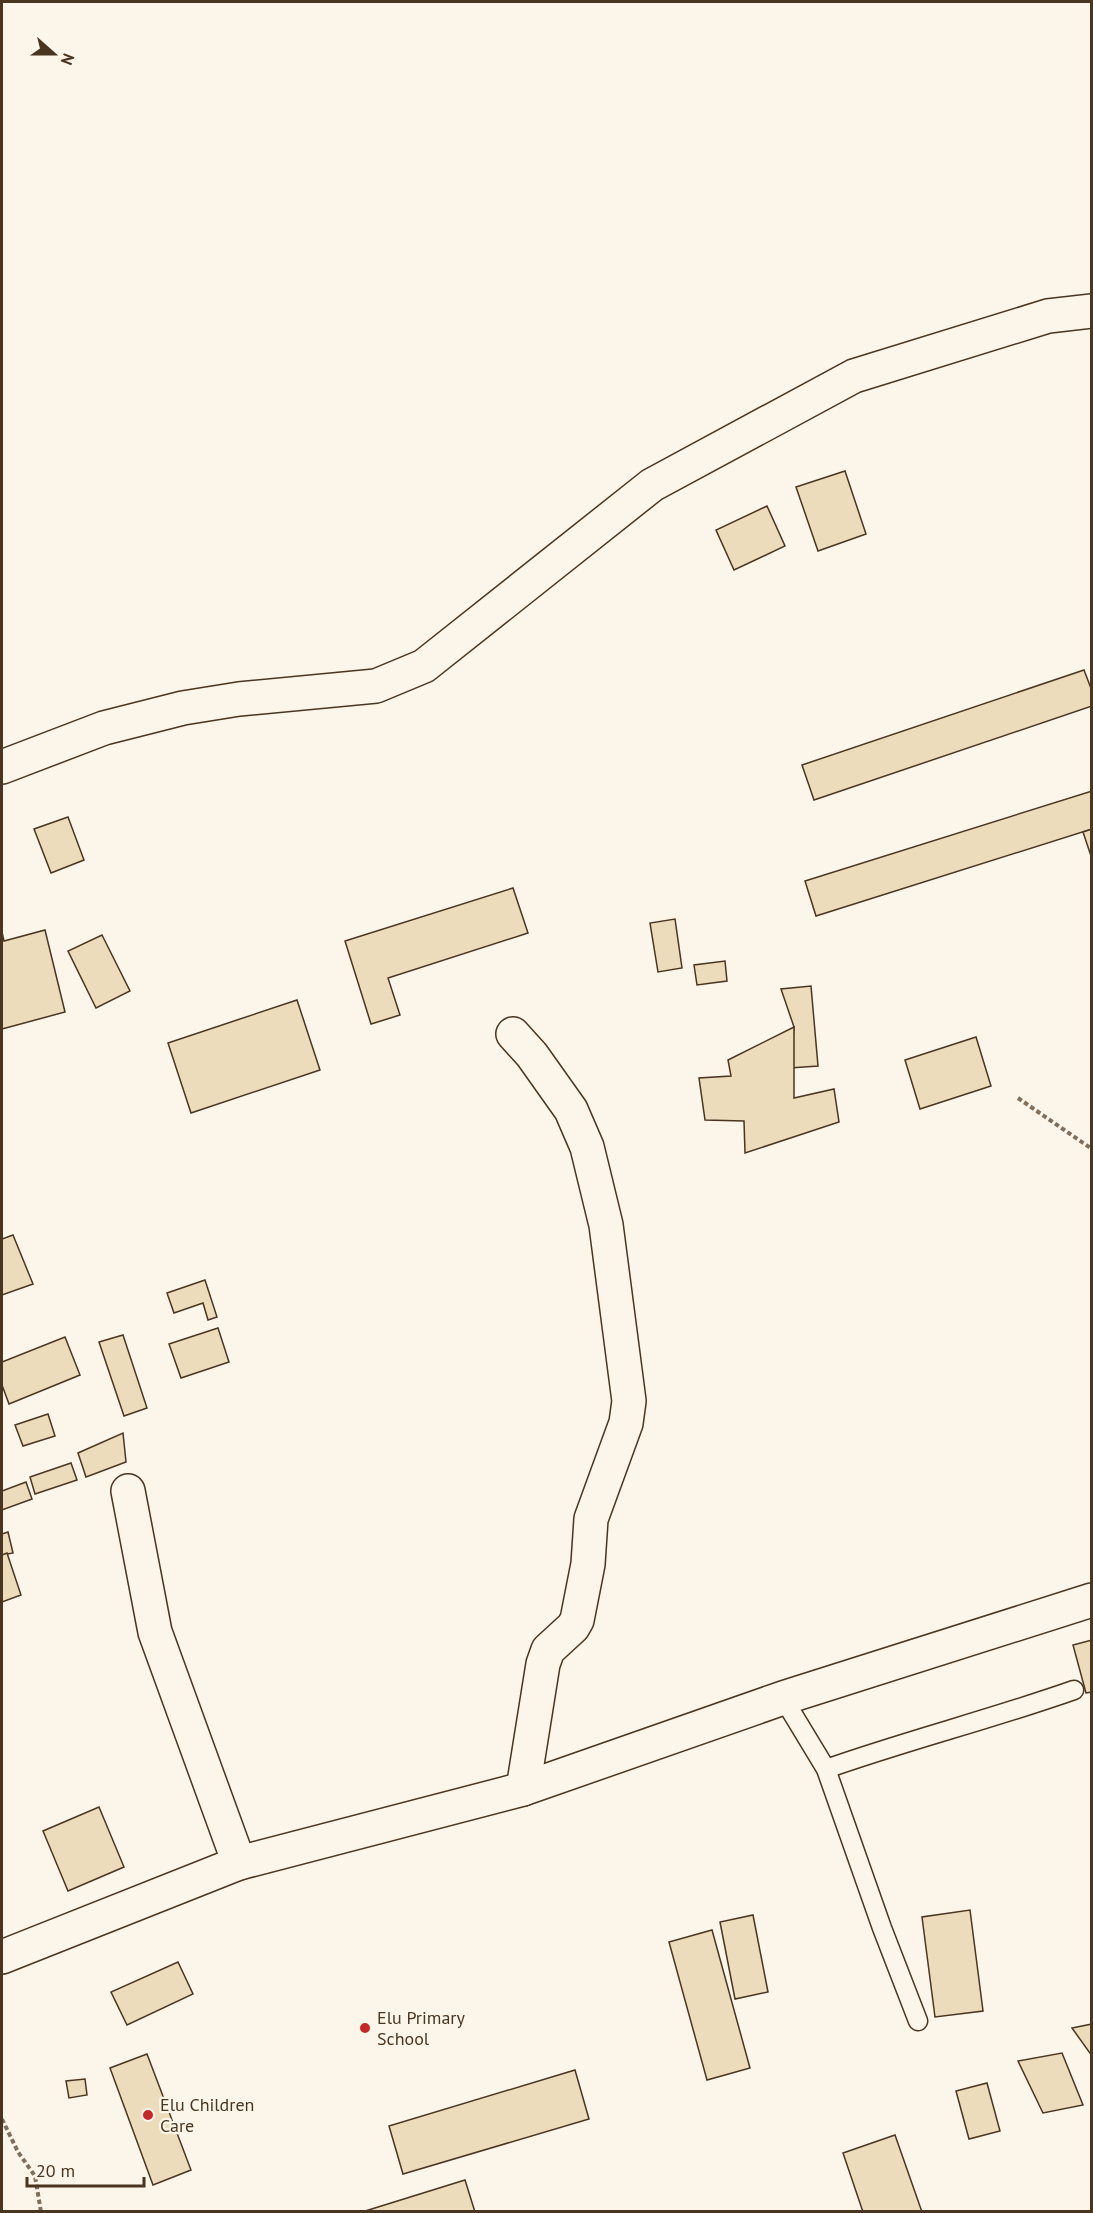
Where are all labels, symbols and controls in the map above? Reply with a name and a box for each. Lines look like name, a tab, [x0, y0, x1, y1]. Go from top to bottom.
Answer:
north arrow	[24, 24, 84, 84]
text: N	[57, 51, 79, 68]
place label: Elu Primary School	[377, 2006, 465, 2050]
marker: Elu Primary School	[358, 2021, 372, 2035]
place label: Elu Children Care	[160, 2093, 254, 2137]
marker: Elu Children Care	[141, 2108, 155, 2122]
scale bar	[27, 2150, 144, 2188]
text: 20 m	[36, 2159, 75, 2182]

